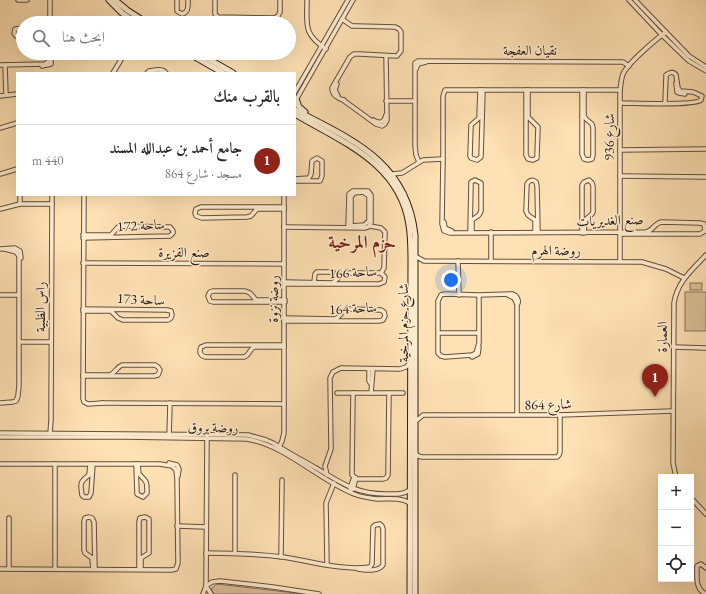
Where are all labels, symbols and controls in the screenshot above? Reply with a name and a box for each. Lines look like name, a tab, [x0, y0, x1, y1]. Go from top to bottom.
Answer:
search box	[16, 16, 296, 60]
icon: search	[30, 27, 52, 49]
text: ابحث هنا	[62, 27, 105, 46]
street label: نقيان العفجة	[503, 41, 557, 59]
text: بالقرب منك	[213, 85, 280, 107]
street label: شارع 936	[600, 113, 621, 161]
text: جامع أحمد بن عبدالله المسند	[109, 138, 242, 157]
text: 440 m	[32, 152, 63, 169]
text: 1	[264, 152, 270, 169]
text: مسجد · شارع 864	[165, 165, 242, 182]
street label: صنع الغديريات	[576, 210, 644, 235]
street label: ساحة 172	[117, 215, 165, 235]
district label: حزم المرخية	[328, 230, 396, 258]
street label: روضة الهرم	[531, 241, 581, 263]
street label: صنع الفزيرة	[158, 243, 210, 266]
street label: ساحة 166	[329, 262, 377, 282]
your location	[441, 270, 461, 290]
street label: روضة نزوة	[264, 275, 282, 323]
street label: راس الظبية	[31, 282, 49, 332]
street label: شارع حزم المرخية	[394, 283, 416, 363]
street label: ساحة 173	[117, 289, 165, 309]
street label: ساحة 164	[329, 298, 377, 318]
street label: العمارة	[653, 321, 671, 353]
pin: 1	[642, 364, 668, 397]
street label: شارع 864	[524, 395, 572, 416]
street label: روضة بروق	[187, 418, 239, 436]
map controls	[658, 474, 694, 582]
button: +	[658, 474, 694, 510]
button: −	[658, 510, 694, 546]
button: locate	[658, 546, 694, 582]

